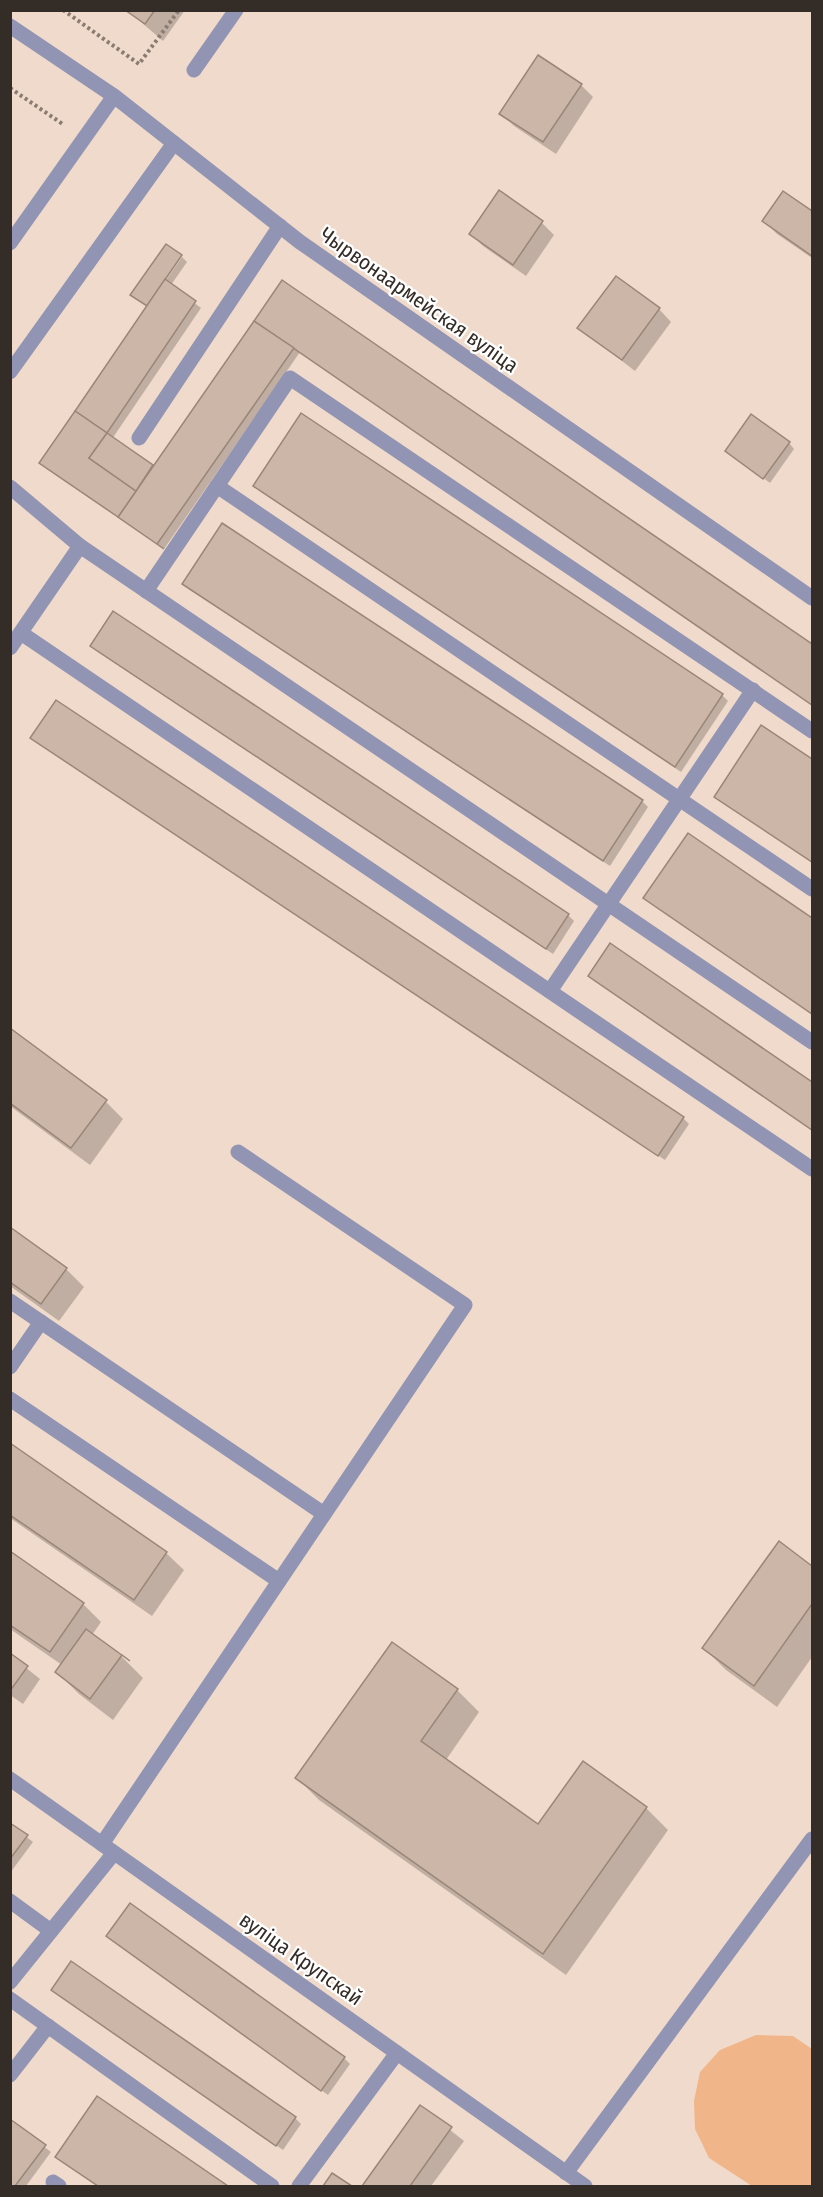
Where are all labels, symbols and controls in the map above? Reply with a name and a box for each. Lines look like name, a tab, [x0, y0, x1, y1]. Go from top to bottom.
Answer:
street label: Чырвонаармейская вуліца	[315, 222, 523, 378]
street label: вуліца Крупскай	[234, 1907, 368, 2011]

